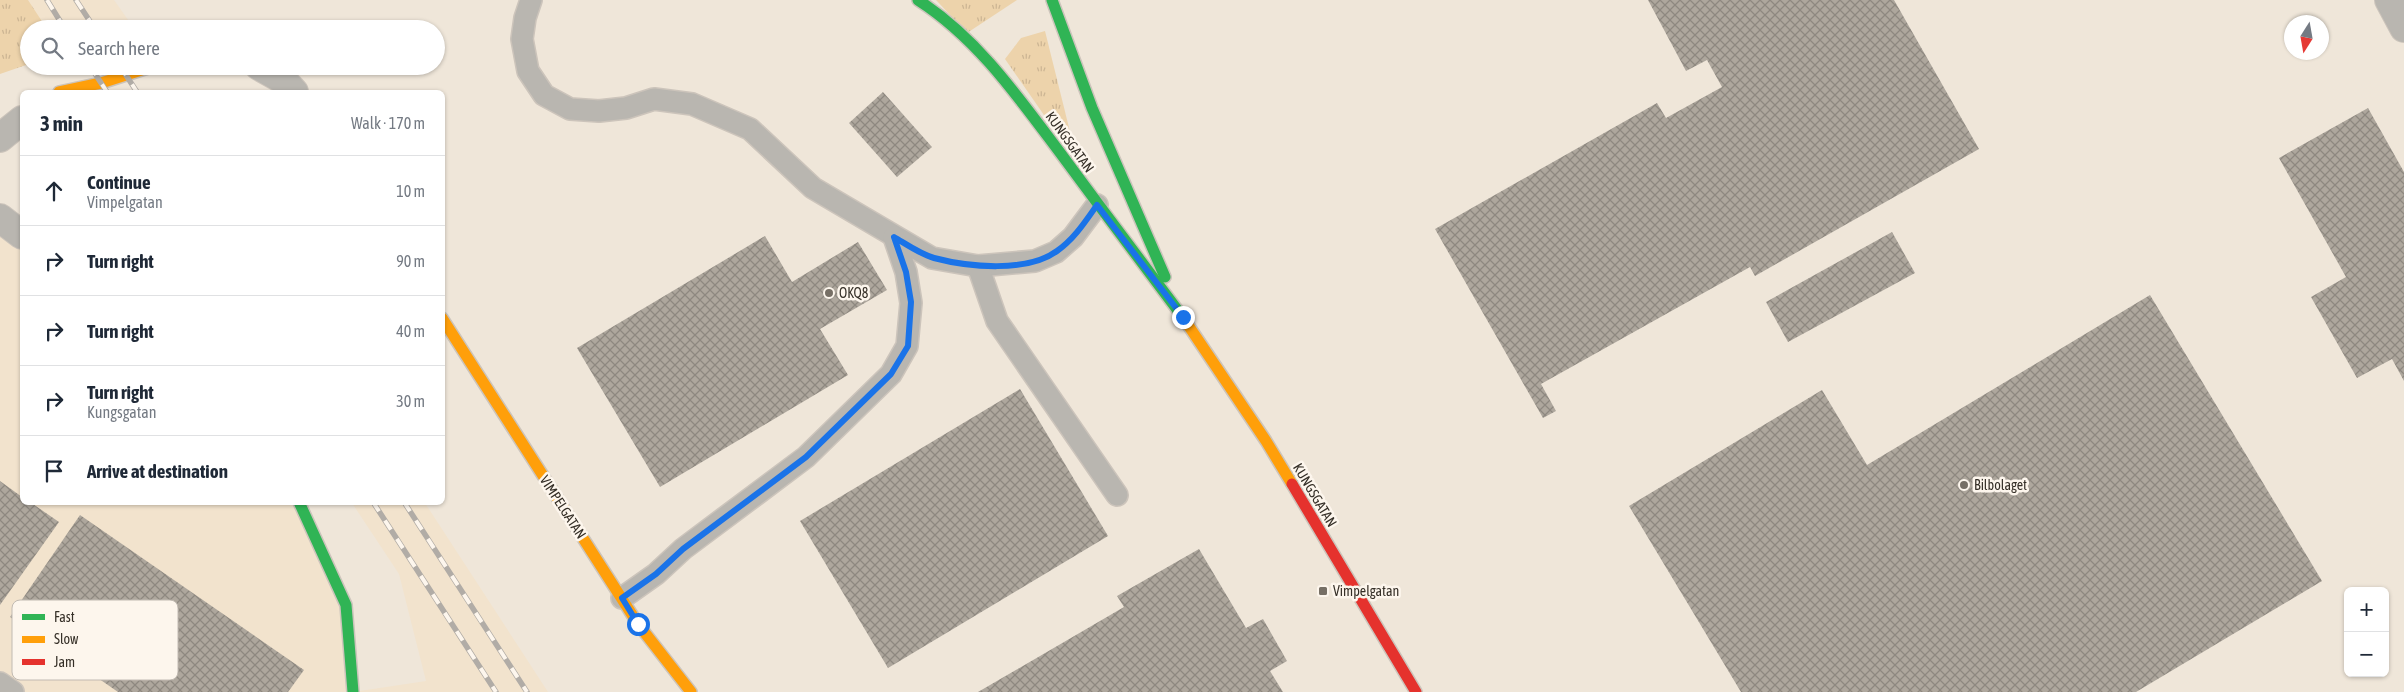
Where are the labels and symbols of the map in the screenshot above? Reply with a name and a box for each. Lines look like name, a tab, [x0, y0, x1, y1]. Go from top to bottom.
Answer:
north arrow	[2284, 15, 2329, 60]
street label: KUNGSGATAN	[1043, 109, 1097, 175]
place label: OKQ8	[839, 285, 869, 301]
marker: OKQ8	[823, 287, 835, 299]
route end	[1172, 306, 1195, 329]
street label: KUNGSGATAN	[1290, 460, 1340, 530]
street label: VIMPELGATAN	[537, 472, 589, 542]
place label: Bilbolaget	[1974, 477, 2027, 493]
marker: Bilbolaget	[1958, 479, 1970, 491]
place label: Vimpelgatan	[1333, 583, 1399, 599]
marker: Vimpelgatan	[1317, 585, 1329, 597]
legend	[12, 600, 178, 680]
text: Fast	[54, 609, 75, 625]
route start	[627, 613, 650, 636]
text: Slow	[54, 631, 79, 647]
text: Jam	[54, 654, 75, 670]

